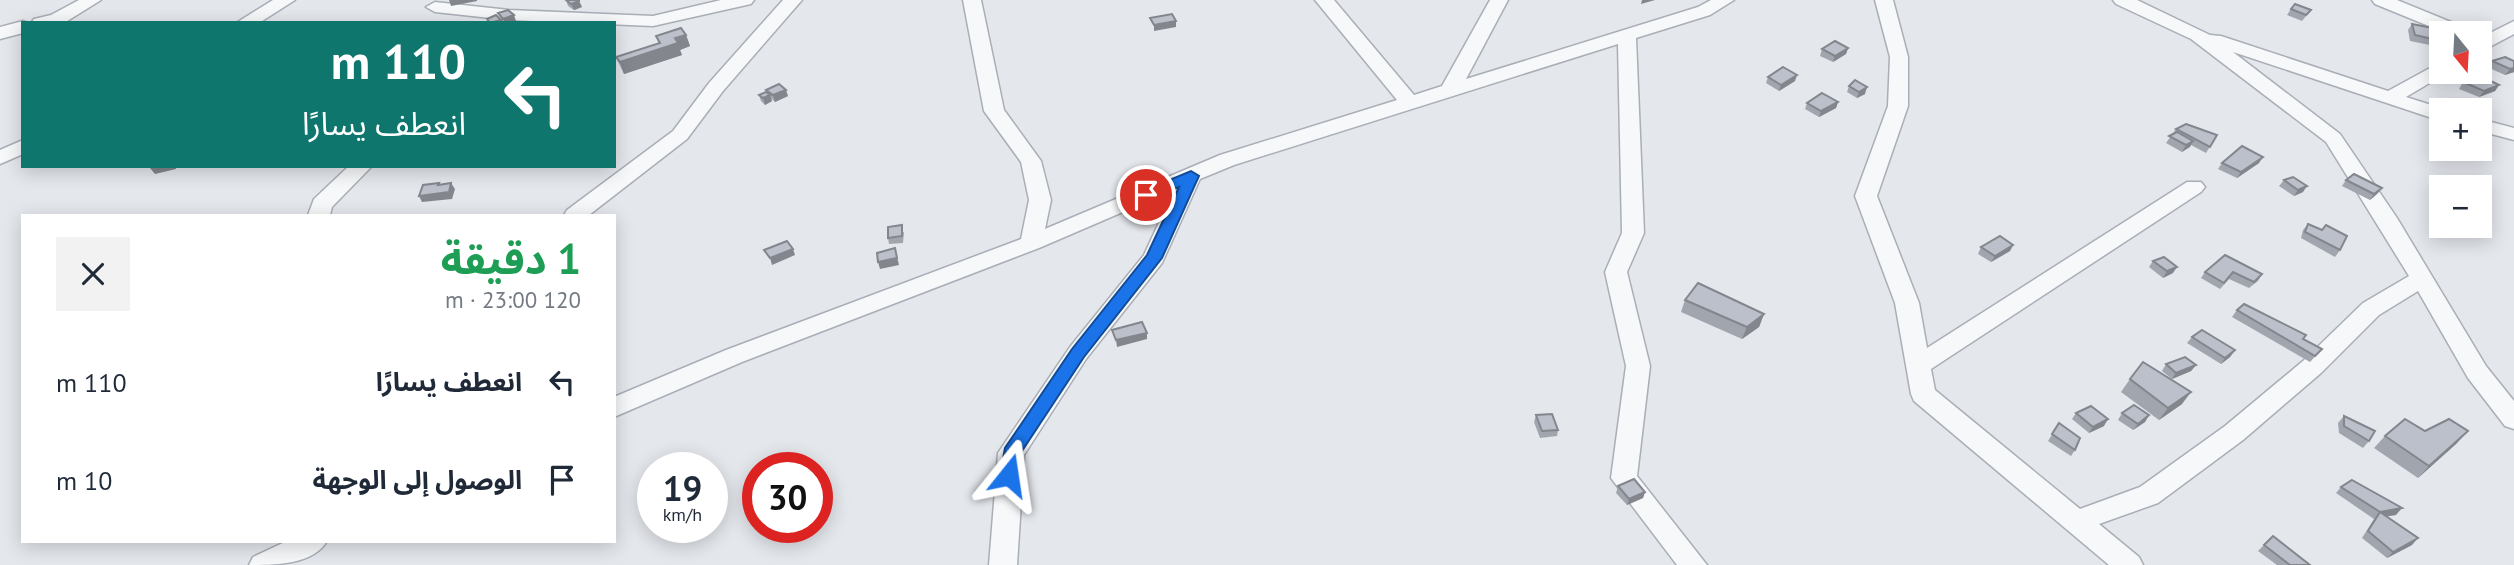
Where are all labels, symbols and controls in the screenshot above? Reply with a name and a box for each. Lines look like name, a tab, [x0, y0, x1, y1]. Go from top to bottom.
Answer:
north arrow	[2429, 21, 2492, 84]
map controls	[2429, 21, 2492, 238]
text: 110 m	[331, 29, 466, 93]
icon: left	[490, 49, 581, 140]
button: +	[2429, 98, 2492, 161]
text: انعطف يسارًا	[302, 102, 466, 144]
pin	[1116, 165, 1176, 225]
button: −	[2429, 175, 2492, 238]
icon: arrive	[1127, 176, 1165, 214]
text: 1 دقيقة	[441, 231, 581, 286]
button: close	[56, 237, 130, 311]
text: 120 m · 23:00	[445, 285, 581, 314]
icon: left	[543, 363, 581, 401]
text: انعطف يسارًا	[376, 365, 522, 398]
text: 110 m	[56, 366, 127, 399]
position arrow	[972, 438, 1046, 512]
speed limit sign: 30	[742, 452, 833, 543]
icon: arrive	[543, 461, 581, 499]
text: الوصول إلى الوجهة	[313, 463, 522, 496]
text: 10 m	[56, 464, 112, 497]
text: 19	[663, 465, 702, 511]
text: km/h	[663, 503, 702, 526]

